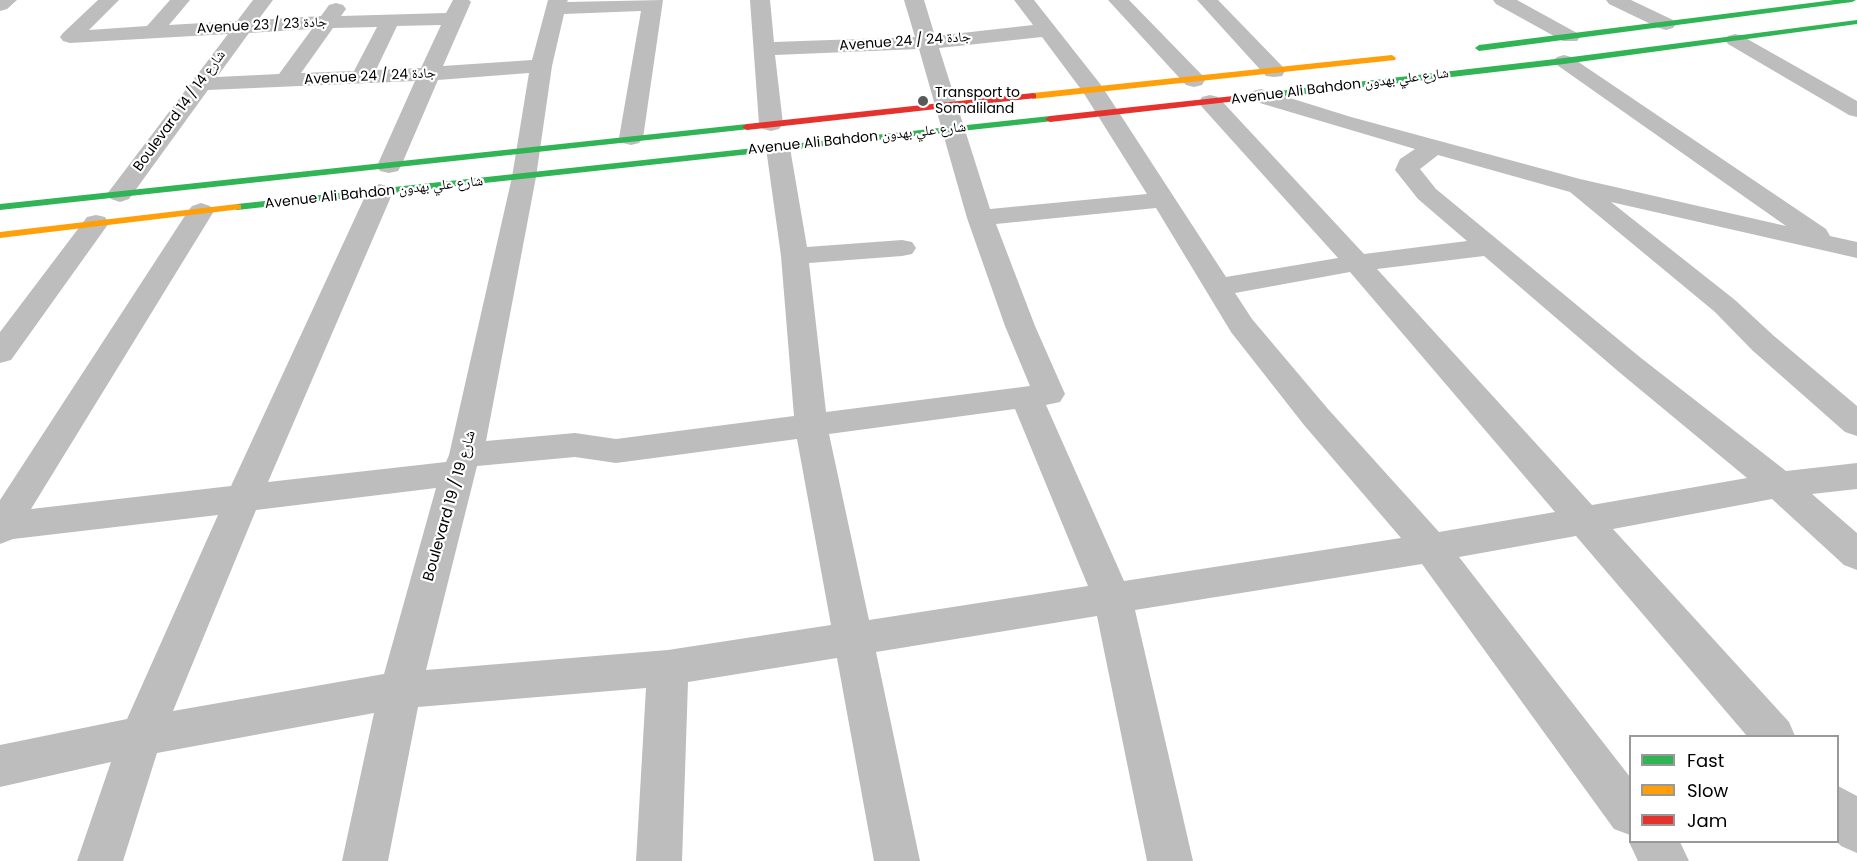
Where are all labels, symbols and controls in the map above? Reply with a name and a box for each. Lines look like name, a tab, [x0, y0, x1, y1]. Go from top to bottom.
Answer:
street label: Avenue 23 / جادة 23	[196, 14, 328, 38]
street label: Avenue 24 / جادة 24	[839, 29, 971, 55]
street label: Boulevard 14 / شارع 14	[130, 47, 230, 175]
street label: Avenue 24 / جادة 24	[304, 65, 436, 89]
street label: Avenue Ali Bahdon شارع علي بهدون	[1230, 65, 1450, 109]
place label: Transport to Somaliland	[935, 85, 1020, 118]
marker: Transport to Somaliland	[916, 94, 930, 108]
street label: Avenue Ali Bahdon شارع علي بهدون	[747, 119, 967, 159]
street label: Avenue Ali Bahdon شارع علي بهدون	[264, 173, 484, 213]
street label: Boulevard 19 / شارع 19	[420, 429, 480, 583]
legend	[1629, 735, 1839, 843]
text: Fast	[1687, 748, 1724, 773]
text: Slow	[1687, 778, 1728, 803]
text: Jam	[1687, 808, 1727, 833]

